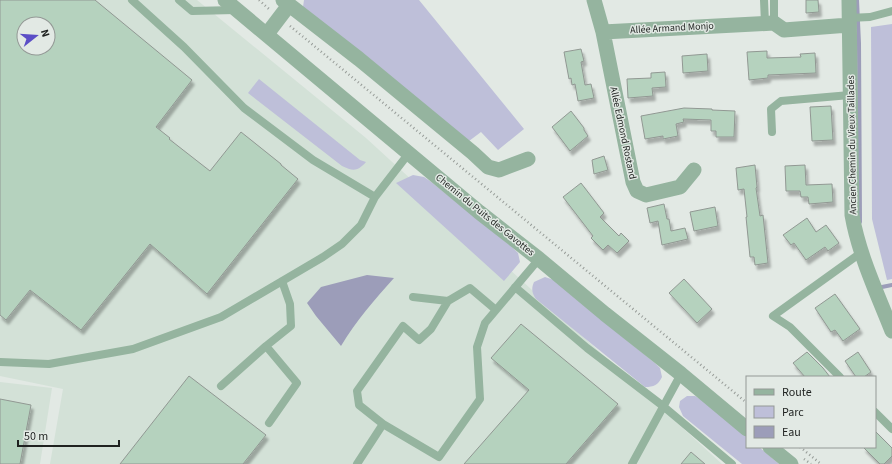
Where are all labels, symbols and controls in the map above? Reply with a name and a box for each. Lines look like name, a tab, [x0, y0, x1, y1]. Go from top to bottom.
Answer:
north arrow	[16, 16, 56, 56]
street label: Allée Armand Monjo	[630, 19, 714, 37]
text: N	[37, 28, 53, 39]
street label: Ancien Chemin du Vieux Taillades	[844, 75, 860, 215]
street label: Allée Edmond Rostand	[606, 86, 640, 180]
street label: Chemin du Puits des Gavottes	[433, 171, 537, 259]
legend	[746, 376, 876, 448]
text: Route	[782, 384, 812, 401]
text: Parc	[782, 404, 804, 421]
scale bar	[18, 422, 119, 448]
text: Eau	[782, 424, 801, 441]
text: 50 m	[24, 428, 48, 445]

